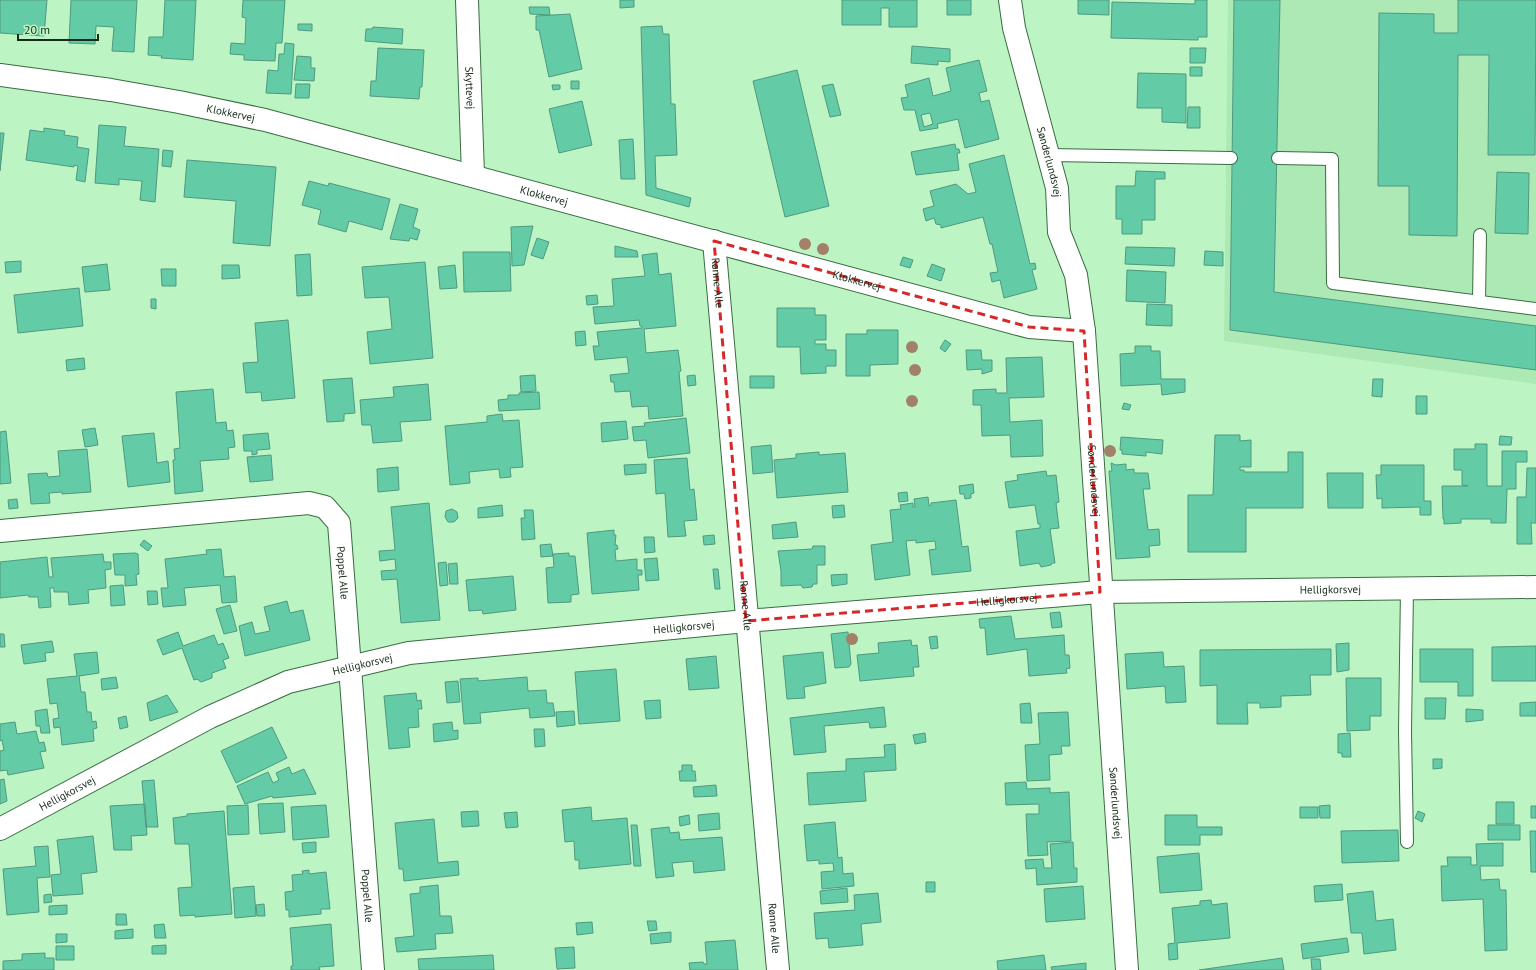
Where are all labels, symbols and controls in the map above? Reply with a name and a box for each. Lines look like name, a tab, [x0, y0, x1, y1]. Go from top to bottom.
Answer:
scale bar	[18, 16, 98, 42]
text: 20 m	[24, 22, 50, 37]
street label: Skyttevej	[462, 66, 478, 110]
street label: Klokkervej	[205, 101, 256, 125]
street label: Sønderlundsvej	[1034, 125, 1064, 198]
street label: Klokkervej	[518, 182, 570, 209]
street label: Rønne Alle	[708, 257, 727, 309]
street label: Klokkervej	[831, 267, 882, 294]
street label: Sønderlundsvej	[1085, 444, 1104, 518]
street label: Poppel Alle	[334, 546, 352, 600]
street label: Rønne Alle	[737, 580, 755, 632]
street label: Helligkorsvej	[1300, 582, 1361, 597]
street label: Helligkorsvej	[975, 590, 1038, 609]
street label: Helligkorsvej	[653, 617, 715, 637]
street label: Helligkorsvej	[331, 650, 394, 678]
street label: Sønderlundsvej	[1106, 766, 1125, 840]
street label: Helligkorsvej	[37, 773, 98, 814]
street label: Poppel Alle	[358, 869, 376, 923]
street label: Rønne Alle	[765, 903, 784, 955]

